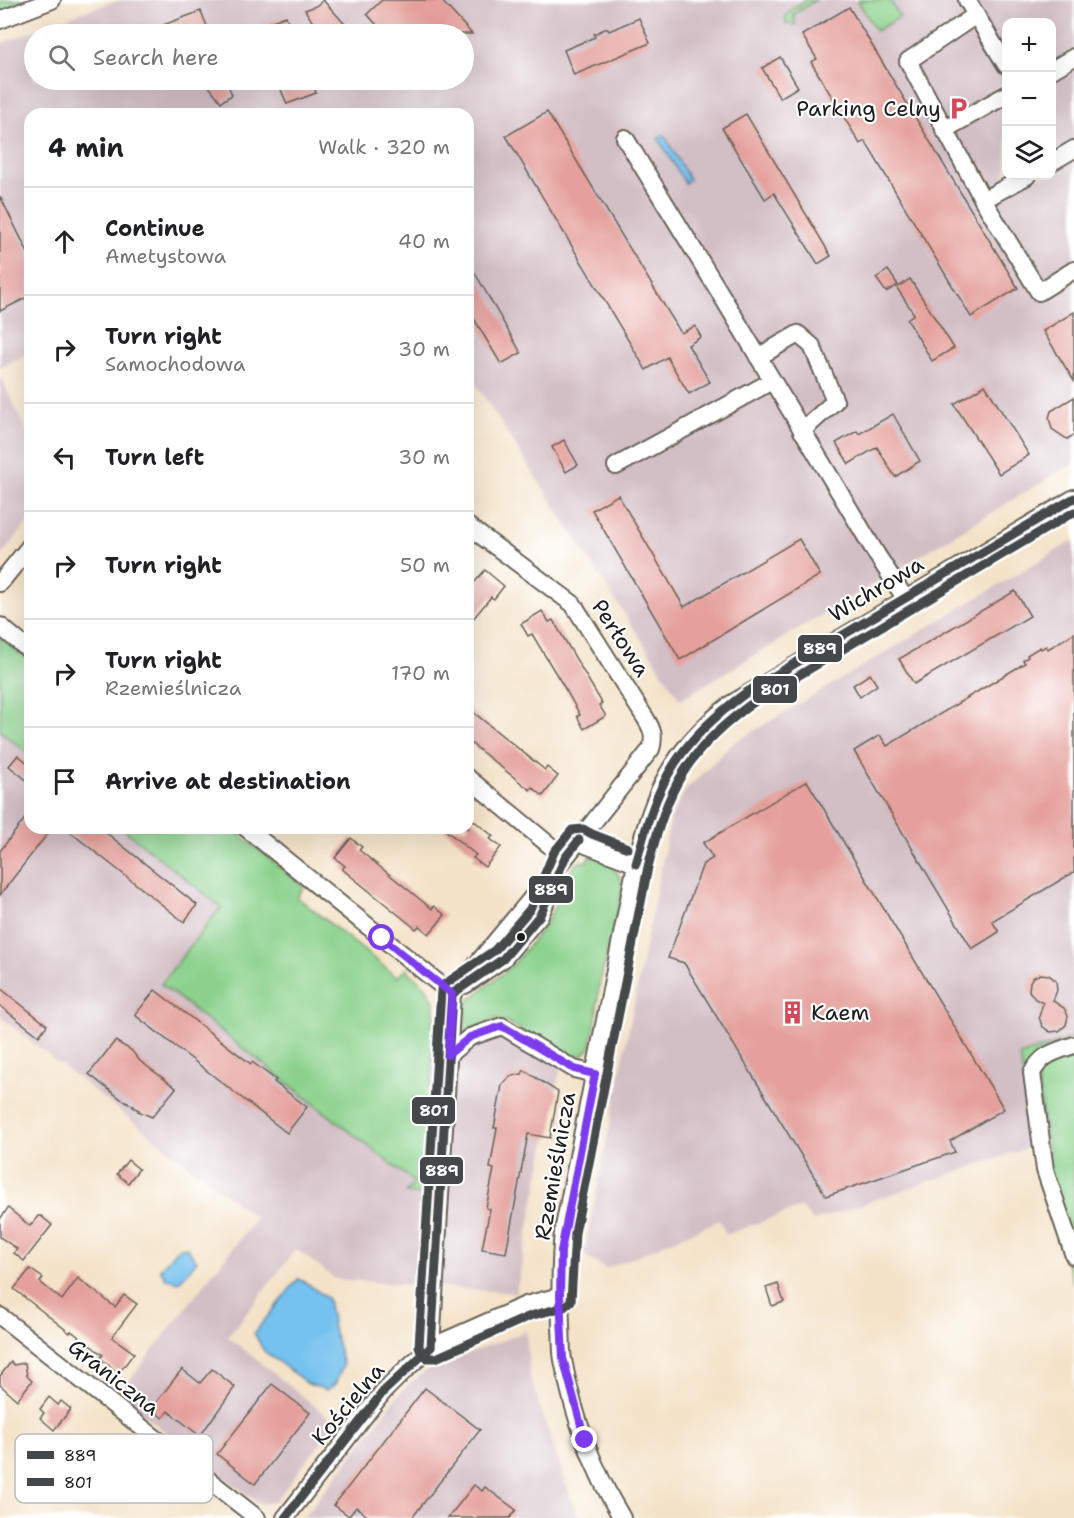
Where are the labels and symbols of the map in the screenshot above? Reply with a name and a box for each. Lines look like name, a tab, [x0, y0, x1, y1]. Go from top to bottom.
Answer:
place label: Parking Celny	[796, 94, 941, 123]
parking icon: Parking Celny	[946, 95, 972, 121]
street label: Wichrowa	[823, 549, 929, 629]
street label: Perłowa	[585, 594, 657, 683]
line badge: 889	[797, 634, 843, 663]
text: 889	[803, 638, 837, 659]
line badge: 801	[752, 675, 798, 704]
text: 801	[760, 679, 790, 700]
line badge: 889	[528, 875, 574, 904]
text: 889	[534, 879, 568, 900]
route start	[368, 924, 394, 950]
unlabelled marker	[515, 931, 527, 943]
place label: Kaem	[811, 998, 869, 1027]
building icon: Kaem	[780, 999, 806, 1025]
street label: Rzemieślnicza	[528, 1089, 582, 1242]
line badge: 801	[411, 1096, 456, 1125]
text: 801	[419, 1100, 449, 1121]
line badge: 889	[419, 1156, 464, 1185]
text: 889	[425, 1160, 459, 1181]
street label: Graniczna	[62, 1332, 166, 1422]
street label: Kościelna	[305, 1356, 391, 1451]
route end	[571, 1426, 597, 1452]
legend	[15, 1434, 213, 1503]
text: 889	[64, 1445, 96, 1466]
text: 801	[64, 1472, 92, 1493]

